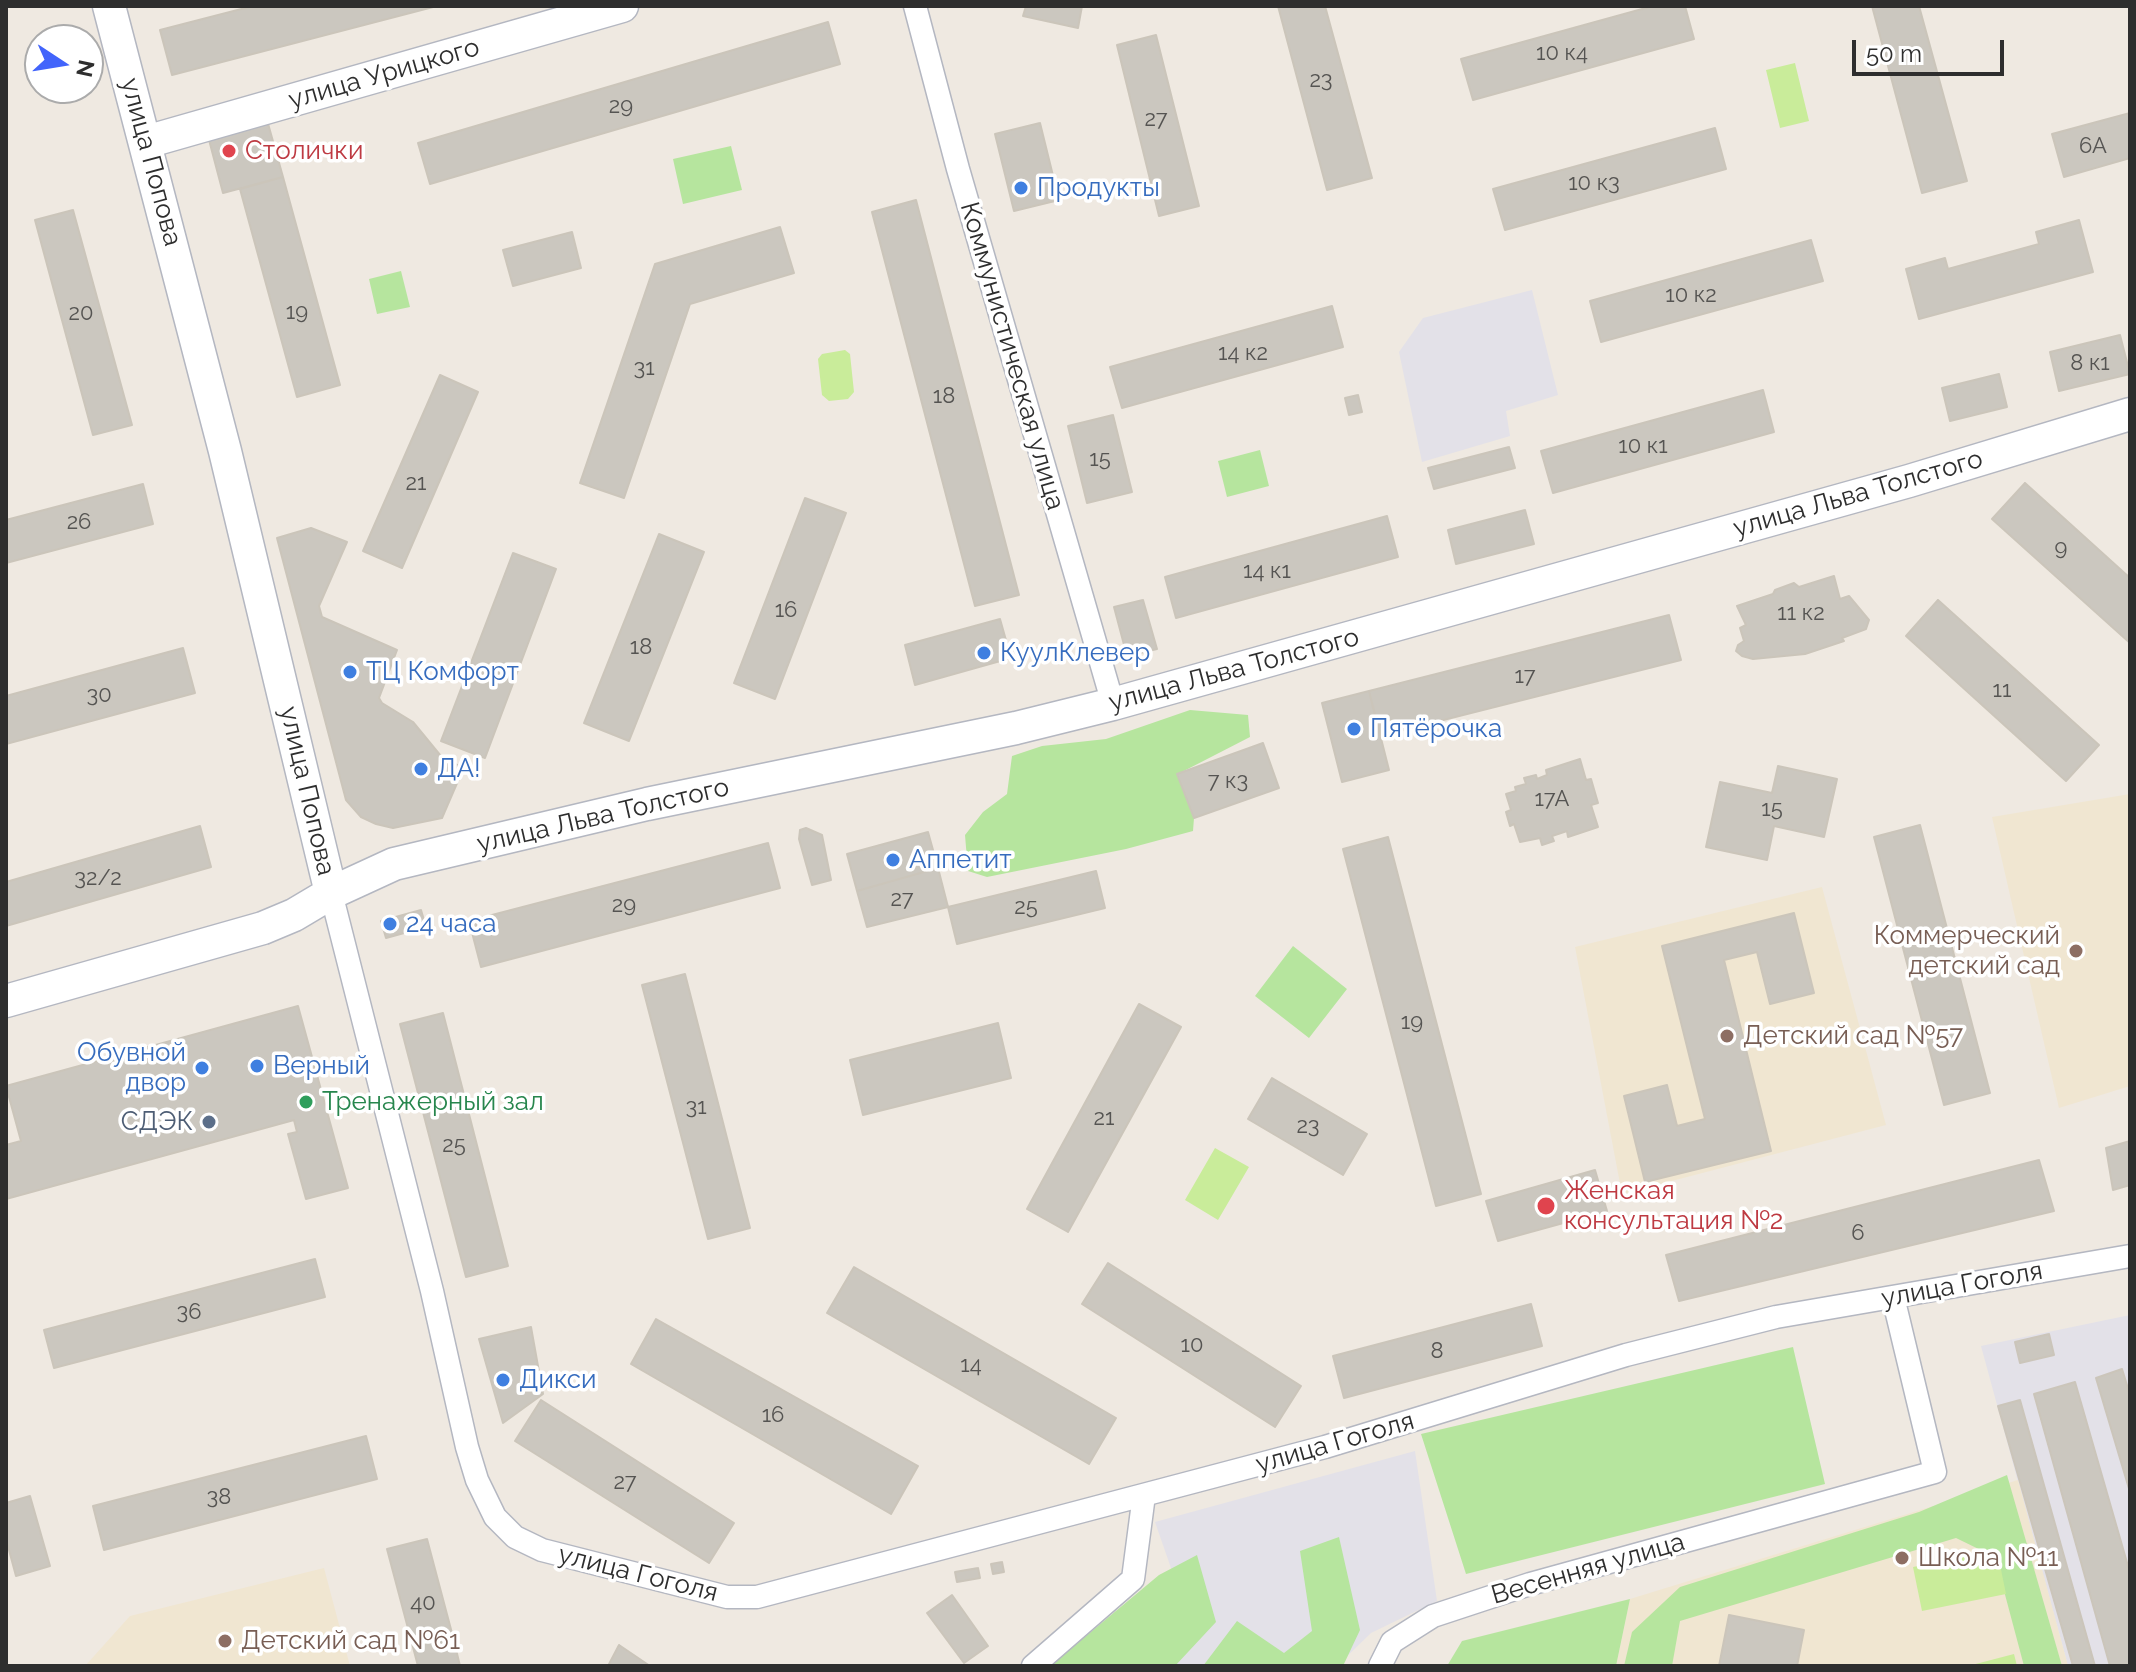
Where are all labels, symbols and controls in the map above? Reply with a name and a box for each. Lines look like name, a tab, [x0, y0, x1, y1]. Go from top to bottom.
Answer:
north arrow	[24, 24, 104, 104]
scale bar	[1856, 24, 2008, 74]
street label: улица Урицкого	[285, 32, 483, 116]
text: 50 m	[1866, 39, 1922, 68]
house number: 10 к4	[1536, 40, 1588, 66]
text: N	[71, 58, 100, 79]
house number: 23	[1309, 67, 1333, 93]
street label: улица Попова	[114, 75, 188, 249]
house number: 29	[609, 93, 633, 119]
house number: 27	[1144, 106, 1168, 132]
house number: 6А	[2079, 133, 2107, 159]
place label: Столички	[245, 135, 363, 167]
marker: Столички	[220, 142, 238, 160]
house number: 10 к3	[1568, 170, 1620, 196]
place label: Продукты	[1037, 172, 1160, 204]
marker: Продукты	[1012, 179, 1030, 197]
street label: Коммунистическая улица	[953, 199, 1071, 513]
house number: 10 к2	[1665, 282, 1717, 308]
house number: 19	[286, 299, 308, 325]
house number: 20	[69, 300, 93, 326]
house number: 14 к2	[1218, 340, 1268, 366]
house number: 8 к1	[2070, 350, 2110, 376]
house number: 31	[633, 355, 655, 381]
house number: 18	[933, 383, 955, 409]
house number: 10 к1	[1618, 433, 1668, 459]
street label: улица Льва Толстого	[1730, 443, 1986, 545]
house number: 15	[1089, 446, 1111, 472]
house number: 21	[406, 470, 426, 496]
house number: 26	[67, 509, 91, 535]
house number: 9	[2055, 535, 2067, 561]
house number: 14 к1	[1243, 558, 1291, 584]
house number: 16	[775, 597, 797, 623]
house number: 11 к2	[1777, 600, 1825, 626]
street label: улица Льва Толстого	[1105, 622, 1363, 718]
house number: 18	[630, 634, 652, 660]
place label: КуулКлевер	[1000, 637, 1150, 669]
marker: КуулКлевер	[975, 644, 993, 662]
place label: ТЦ Комфорт	[366, 656, 519, 688]
marker: ТЦ Комфорт	[341, 663, 359, 681]
house number: 17	[1514, 663, 1536, 689]
house number: 11	[1993, 677, 2011, 703]
house number: 30	[86, 682, 112, 708]
street label: улица Попова	[272, 703, 342, 879]
place label: Пятёрочка	[1370, 713, 1502, 745]
marker: Пятёрочка	[1345, 720, 1363, 738]
place label: ДА!	[437, 753, 481, 785]
marker: ДА!	[412, 760, 430, 778]
house number: 7 к3	[1208, 768, 1248, 794]
street label: улица Льва Толстого	[474, 772, 732, 860]
house number: 17А	[1535, 786, 1569, 812]
house number: 15	[1761, 796, 1783, 822]
place label: Аппетит	[909, 844, 1012, 876]
marker: Аппетит	[884, 851, 902, 869]
house number: 32/2	[74, 865, 122, 891]
house number: 27	[890, 886, 914, 912]
house number: 29	[612, 892, 636, 918]
house number: 25	[1014, 894, 1038, 920]
place label: 24 часа	[406, 908, 496, 940]
marker: 24 часа	[381, 915, 399, 933]
place label: Коммерческий детский сад	[1874, 920, 2060, 982]
marker: Коммерческий детский сад	[2067, 942, 2085, 960]
house number: 19	[1401, 1009, 1423, 1035]
place label: Детский сад №57	[1743, 1020, 1963, 1052]
marker: Детский сад №57	[1718, 1027, 1736, 1045]
place label: Обувной двор	[77, 1037, 186, 1098]
place label: Верный	[273, 1050, 370, 1082]
marker: Верный	[248, 1057, 266, 1075]
marker: Обувной двор	[193, 1059, 211, 1077]
place label: Тренажерный зал	[322, 1086, 544, 1118]
marker: Тренажерный зал	[297, 1093, 315, 1111]
house number: 31	[685, 1094, 707, 1120]
house number: 21	[1094, 1105, 1114, 1131]
place label: СДЭК	[121, 1106, 193, 1138]
marker: СДЭК	[200, 1113, 218, 1131]
house number: 23	[1296, 1113, 1320, 1139]
house number: 25	[442, 1132, 466, 1158]
place label: Женская консультация №2	[1564, 1175, 1783, 1236]
marker: Женская консультация №2	[1535, 1195, 1557, 1217]
house number: 6	[1851, 1220, 1865, 1246]
street label: улица Гоголя	[1879, 1255, 2045, 1315]
house number: 36	[176, 1299, 202, 1325]
house number: 10	[1181, 1332, 1203, 1358]
house number: 8	[1430, 1338, 1444, 1364]
house number: 14	[960, 1352, 982, 1378]
place label: Дикси	[519, 1364, 596, 1396]
marker: Дикси	[494, 1371, 512, 1389]
house number: 16	[762, 1402, 784, 1428]
street label: улица Гоголя	[1252, 1405, 1418, 1481]
house number: 27	[613, 1469, 637, 1495]
house number: 38	[207, 1484, 231, 1510]
street label: Весенняя улица	[1488, 1527, 1688, 1611]
street label: улица Гоголя	[555, 1539, 721, 1609]
place label: Школа №11	[1918, 1542, 2058, 1574]
marker: Школа №11	[1893, 1549, 1911, 1567]
house number: 40	[410, 1590, 436, 1616]
place label: Детский сад №61	[241, 1625, 460, 1657]
marker: Детский сад №61	[216, 1632, 234, 1650]

